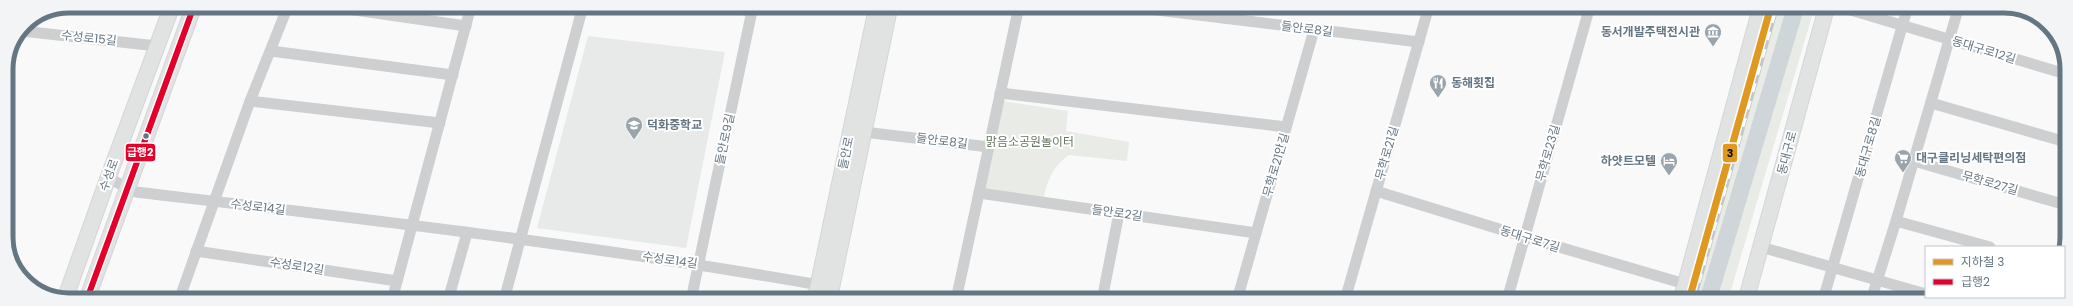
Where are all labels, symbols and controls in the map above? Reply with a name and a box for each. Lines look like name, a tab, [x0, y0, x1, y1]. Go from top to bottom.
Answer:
street label: 들안로8길	[1280, 17, 1334, 40]
museum icon: 동서개발주택전시관	[1703, 22, 1723, 47]
place label: 동서개발주택전시관	[1601, 23, 1700, 40]
street label: 수성로15길	[61, 26, 118, 49]
street label: 동대구로12길	[1950, 32, 2018, 67]
restaurant icon: 동해횟집	[1428, 73, 1448, 98]
place label: 동해횟집	[1451, 74, 1495, 91]
street label: 들안로9길	[711, 112, 738, 166]
street label: 동대구로8길	[1851, 114, 1884, 179]
school or university icon: 덕화중학교	[624, 115, 644, 140]
place label: 덕화중학교	[647, 116, 702, 133]
street label: 무학로23길	[1531, 123, 1564, 183]
street label: 무학로21길	[1371, 124, 1402, 182]
street label: 들안로8길	[915, 129, 969, 152]
street label: 동대구로	[1773, 129, 1800, 176]
unlabelled marker	[141, 131, 151, 141]
street label: 무학로21안길	[1258, 131, 1293, 199]
park label: 맑음소공원놀이터	[986, 133, 1074, 150]
street label: 들안로	[834, 135, 857, 171]
line badge: 급행2	[125, 143, 156, 162]
line badge: 3	[1722, 143, 1738, 163]
text: 급행2	[127, 144, 153, 160]
text: 3	[1727, 145, 1734, 161]
supermarket icon: 대구클리닝세탁편의점	[1893, 148, 1913, 173]
place label: 대구클리닝세탁편의점	[1916, 149, 2026, 166]
hotel icon: 하얏트모텔	[1659, 151, 1679, 176]
place label: 하얏트모텔	[1601, 152, 1656, 169]
street label: 수성로	[95, 156, 122, 193]
street label: 무학로27길	[1960, 166, 2020, 199]
street label: 수성로14길	[229, 195, 287, 218]
street label: 들안로2길	[1091, 201, 1144, 224]
street label: 동대구로7길	[1498, 221, 1562, 256]
legend	[1925, 246, 2065, 298]
street label: 수성로14길	[641, 247, 699, 272]
street label: 수성로12길	[269, 253, 326, 278]
text: 지하철 3	[1961, 253, 2004, 270]
text: 급행2	[1961, 273, 1990, 290]

